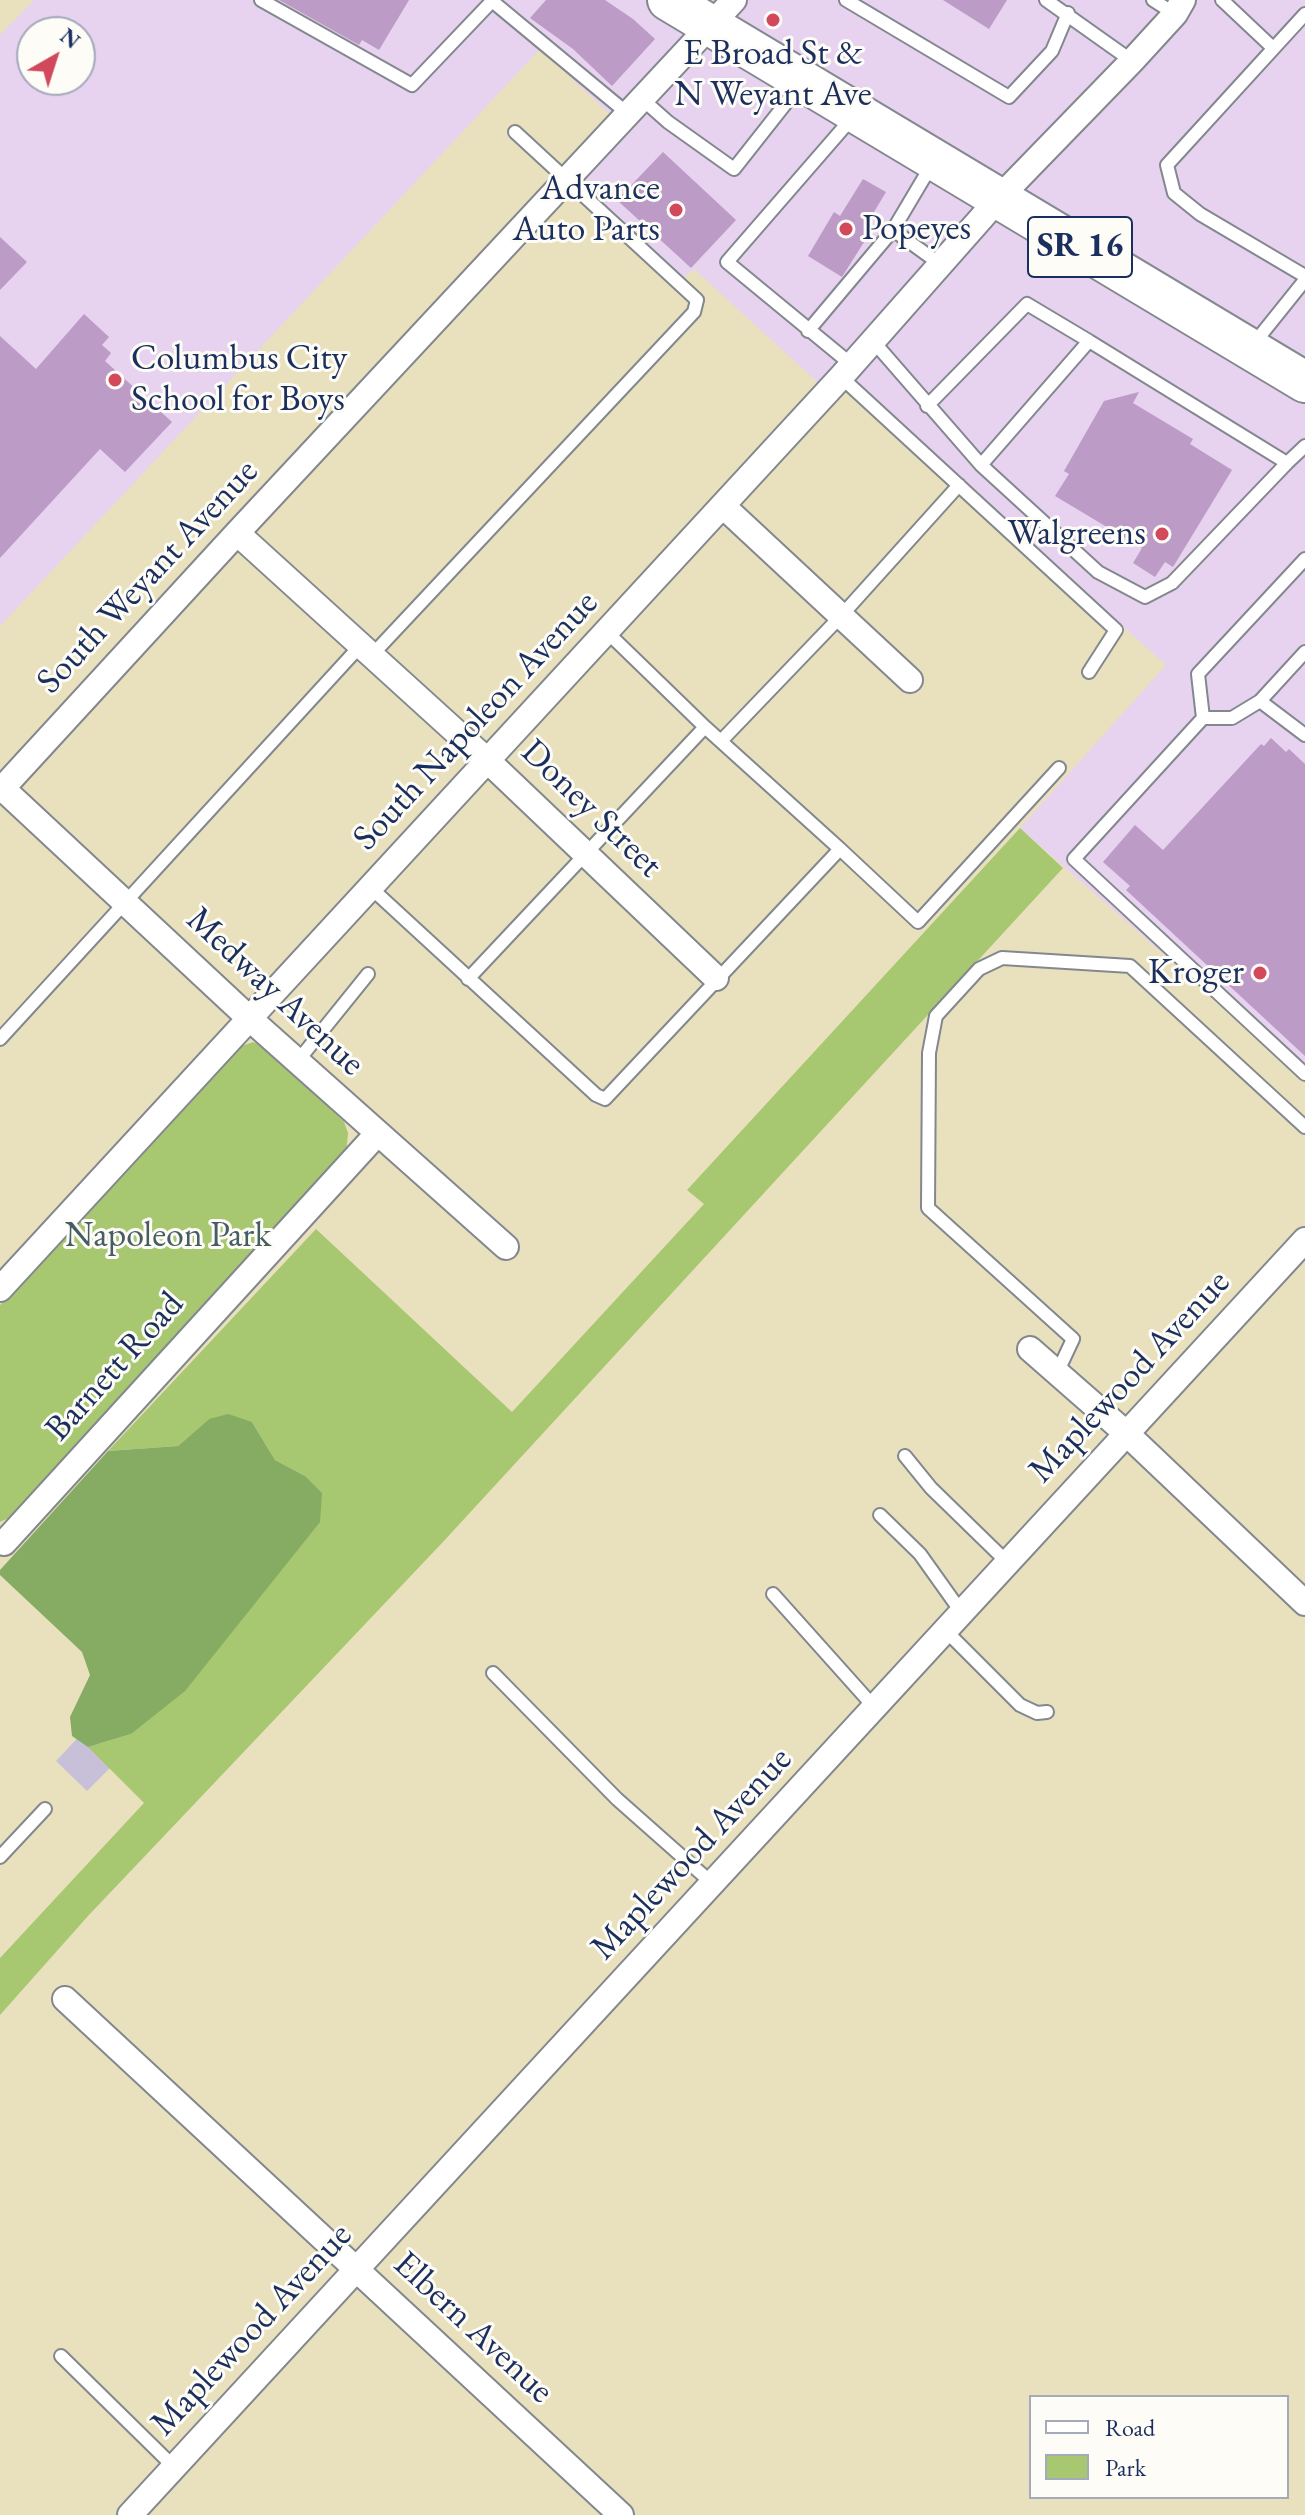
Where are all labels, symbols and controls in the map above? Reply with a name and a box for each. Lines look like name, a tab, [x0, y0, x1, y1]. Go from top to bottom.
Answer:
marker: E Broad St & N Weyant Ave	[764, 11, 782, 29]
north arrow	[16, 16, 96, 96]
text: N	[54, 22, 86, 55]
place label: E Broad St & N Weyant Ave	[674, 32, 872, 117]
place label: Advance Auto Parts	[512, 167, 660, 252]
marker: Advance Auto Parts	[667, 201, 685, 219]
place label: Popeyes	[862, 207, 971, 251]
road number: SR 16	[1028, 217, 1132, 277]
marker: Popeyes	[837, 220, 855, 238]
place label: Columbus City School for Boys	[131, 337, 347, 422]
marker: Columbus City School for Boys	[106, 371, 124, 389]
street label: South Weyant Avenue	[28, 451, 268, 703]
place label: Walgreens	[1008, 512, 1146, 556]
marker: Walgreens	[1153, 525, 1171, 543]
street label: South Napoleon Avenue	[345, 582, 607, 860]
street label: Doney Street	[511, 731, 671, 887]
street label: Medway Avenue	[177, 898, 373, 1086]
place label: Kroger	[1148, 951, 1244, 995]
marker: Kroger	[1251, 964, 1269, 982]
park label: Napoleon Park	[65, 1214, 271, 1258]
street label: Maplewood Avenue	[1020, 1262, 1240, 1492]
street label: Barnett Road	[37, 1284, 193, 1450]
street label: Maplewood Avenue	[582, 1739, 802, 1969]
street label: Maplewood Avenue	[142, 2215, 362, 2445]
street label: Elbern Avenue	[384, 2243, 562, 2413]
legend	[1029, 2395, 1289, 2499]
text: Road	[1105, 2412, 1155, 2443]
text: Park	[1105, 2452, 1146, 2483]

